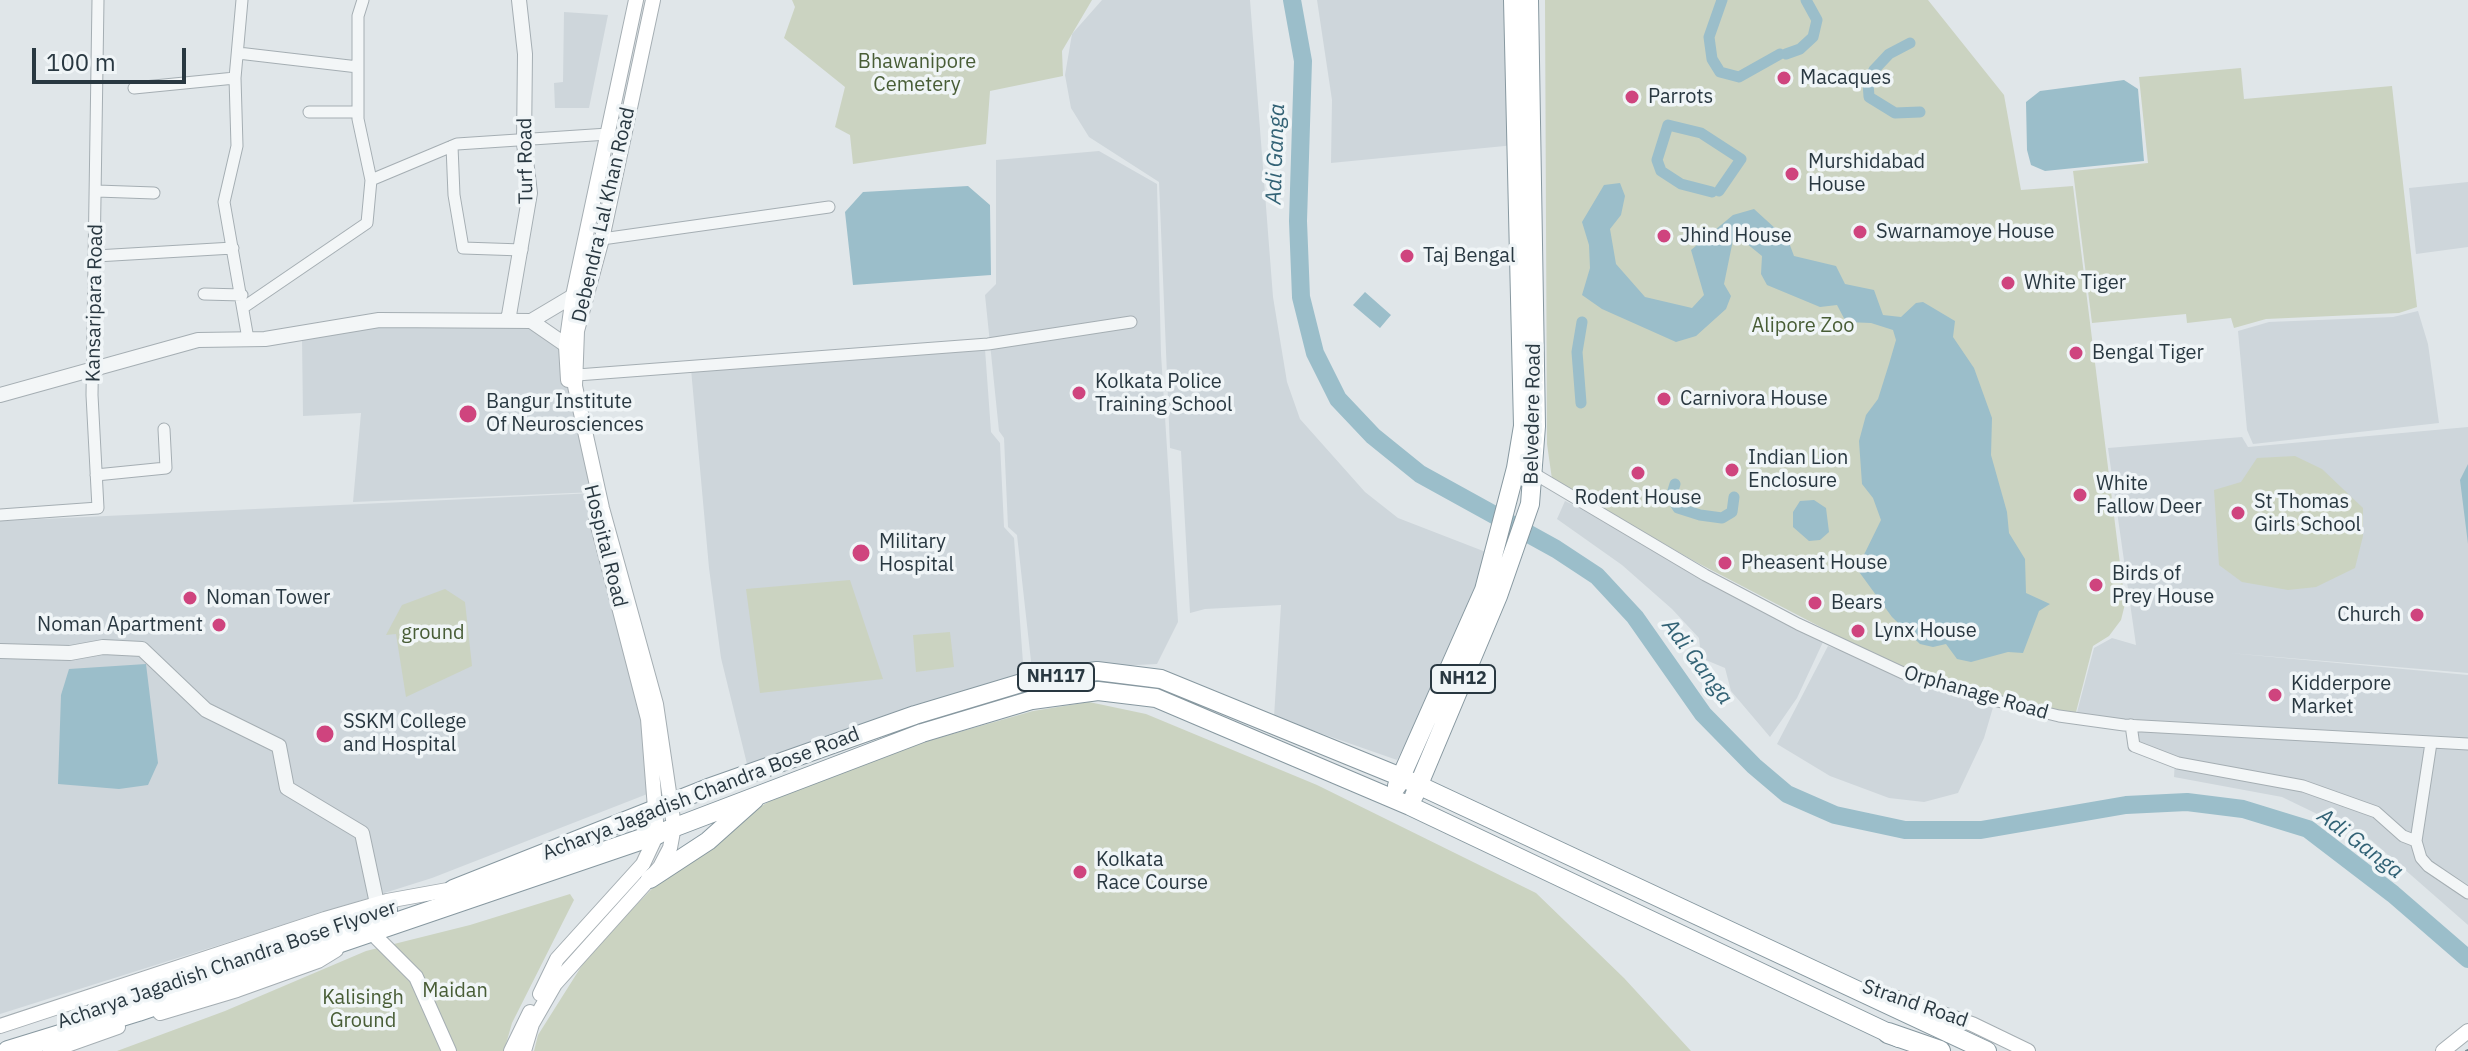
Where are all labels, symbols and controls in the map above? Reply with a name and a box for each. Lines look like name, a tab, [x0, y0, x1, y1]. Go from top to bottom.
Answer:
scale bar	[36, 32, 190, 82]
text: 100 m	[46, 46, 116, 78]
park label: Bhawanipore Cemetery	[858, 50, 976, 97]
place label: Macaques	[1800, 66, 1891, 90]
marker: Macaques	[1775, 69, 1793, 87]
place label: Parrots	[1648, 85, 1713, 109]
marker: Parrots	[1623, 88, 1641, 106]
water label: Adi Ganga	[1261, 103, 1291, 205]
street label: Debendra Lal Khan Road	[568, 105, 640, 325]
street label: Turf Road	[513, 118, 539, 204]
place label: Murshidabad House	[1808, 150, 1925, 197]
marker: Murshidabad House	[1783, 165, 1801, 183]
place label: Swarnamoye House	[1876, 220, 2054, 244]
marker: Swarnamoye House	[1851, 223, 1869, 241]
street label: Kansaripara Road	[82, 224, 108, 382]
place label: Jhind House	[1680, 224, 1792, 248]
marker: Jhind House	[1655, 227, 1673, 245]
place label: Taj Bengal	[1423, 244, 1515, 268]
marker: Taj Bengal	[1398, 247, 1416, 265]
place label: White Tiger	[2024, 271, 2126, 295]
marker: White Tiger	[1999, 274, 2017, 292]
park label: Alipore Zoo	[1752, 314, 1854, 338]
place label: Bengal Tiger	[2092, 341, 2204, 365]
street label: Belvedere Road	[1520, 343, 1546, 485]
marker: Bengal Tiger	[2067, 344, 2085, 362]
place label: Kolkata Police Training School	[1095, 370, 1232, 417]
marker: Kolkata Police Training School	[1070, 384, 1088, 402]
place label: Carnivora House	[1680, 387, 1828, 411]
place label: Bangur Institute Of Neurosciences	[486, 390, 644, 437]
marker: Carnivora House	[1655, 390, 1673, 408]
marker: Bangur Institute Of Neurosciences	[457, 403, 479, 425]
place label: Indian Lion Enclosure	[1748, 446, 1848, 493]
marker: Indian Lion Enclosure	[1723, 461, 1741, 479]
marker: Rodent House	[1629, 464, 1647, 482]
place label: White Fallow Deer	[2096, 472, 2202, 519]
street label: Hospital Road	[578, 482, 632, 610]
place label: Rodent House	[1575, 486, 1701, 510]
marker: White Fallow Deer	[2071, 486, 2089, 504]
place label: St Thomas Girls School	[2254, 490, 2361, 537]
marker: St Thomas Girls School	[2229, 504, 2247, 522]
place label: Military Hospital	[879, 530, 954, 577]
marker: Military Hospital	[850, 542, 872, 564]
place label: Pheasent House	[1741, 551, 1887, 575]
marker: Pheasent House	[1716, 554, 1734, 572]
place label: Birds of Prey House	[2112, 562, 2214, 609]
marker: Birds of Prey House	[2087, 576, 2105, 594]
place label: Noman Tower	[206, 586, 330, 610]
marker: Noman Tower	[181, 589, 199, 607]
place label: Bears	[1831, 591, 1883, 615]
marker: Bears	[1806, 594, 1824, 612]
place label: Church	[2337, 603, 2401, 627]
marker: Church	[2408, 606, 2426, 624]
place label: Noman Apartment	[37, 613, 203, 637]
water label: Adi Ganga	[1656, 614, 1738, 710]
marker: Noman Apartment	[210, 616, 228, 634]
place label: Lynx House	[1874, 619, 1977, 643]
park label: ground	[401, 621, 465, 645]
marker: Lynx House	[1849, 622, 1867, 640]
street label: Orphanage Road	[1901, 661, 2051, 725]
road number: NH117	[1018, 663, 1094, 691]
road number: NH12	[1431, 665, 1495, 693]
place label: Kidderpore Market	[2291, 672, 2391, 719]
marker: Kidderpore Market	[2266, 686, 2284, 704]
place label: SSKM College and Hospital	[343, 710, 466, 757]
street label: Acharya Jagadish Chandra Bose Road	[539, 722, 863, 866]
marker: SSKM College and Hospital	[314, 723, 336, 745]
water label: Adi Ganga	[2312, 803, 2408, 885]
place label: Kolkata Race Course	[1096, 848, 1208, 895]
marker: Kolkata Race Course	[1071, 863, 1089, 881]
street label: Acharya Jagadish Chandra Bose Flyover	[54, 896, 400, 1034]
street label: Strand Road	[1859, 975, 1971, 1033]
park label: Maidan	[422, 979, 488, 1003]
park label: Kalisingh Ground	[322, 986, 404, 1033]

